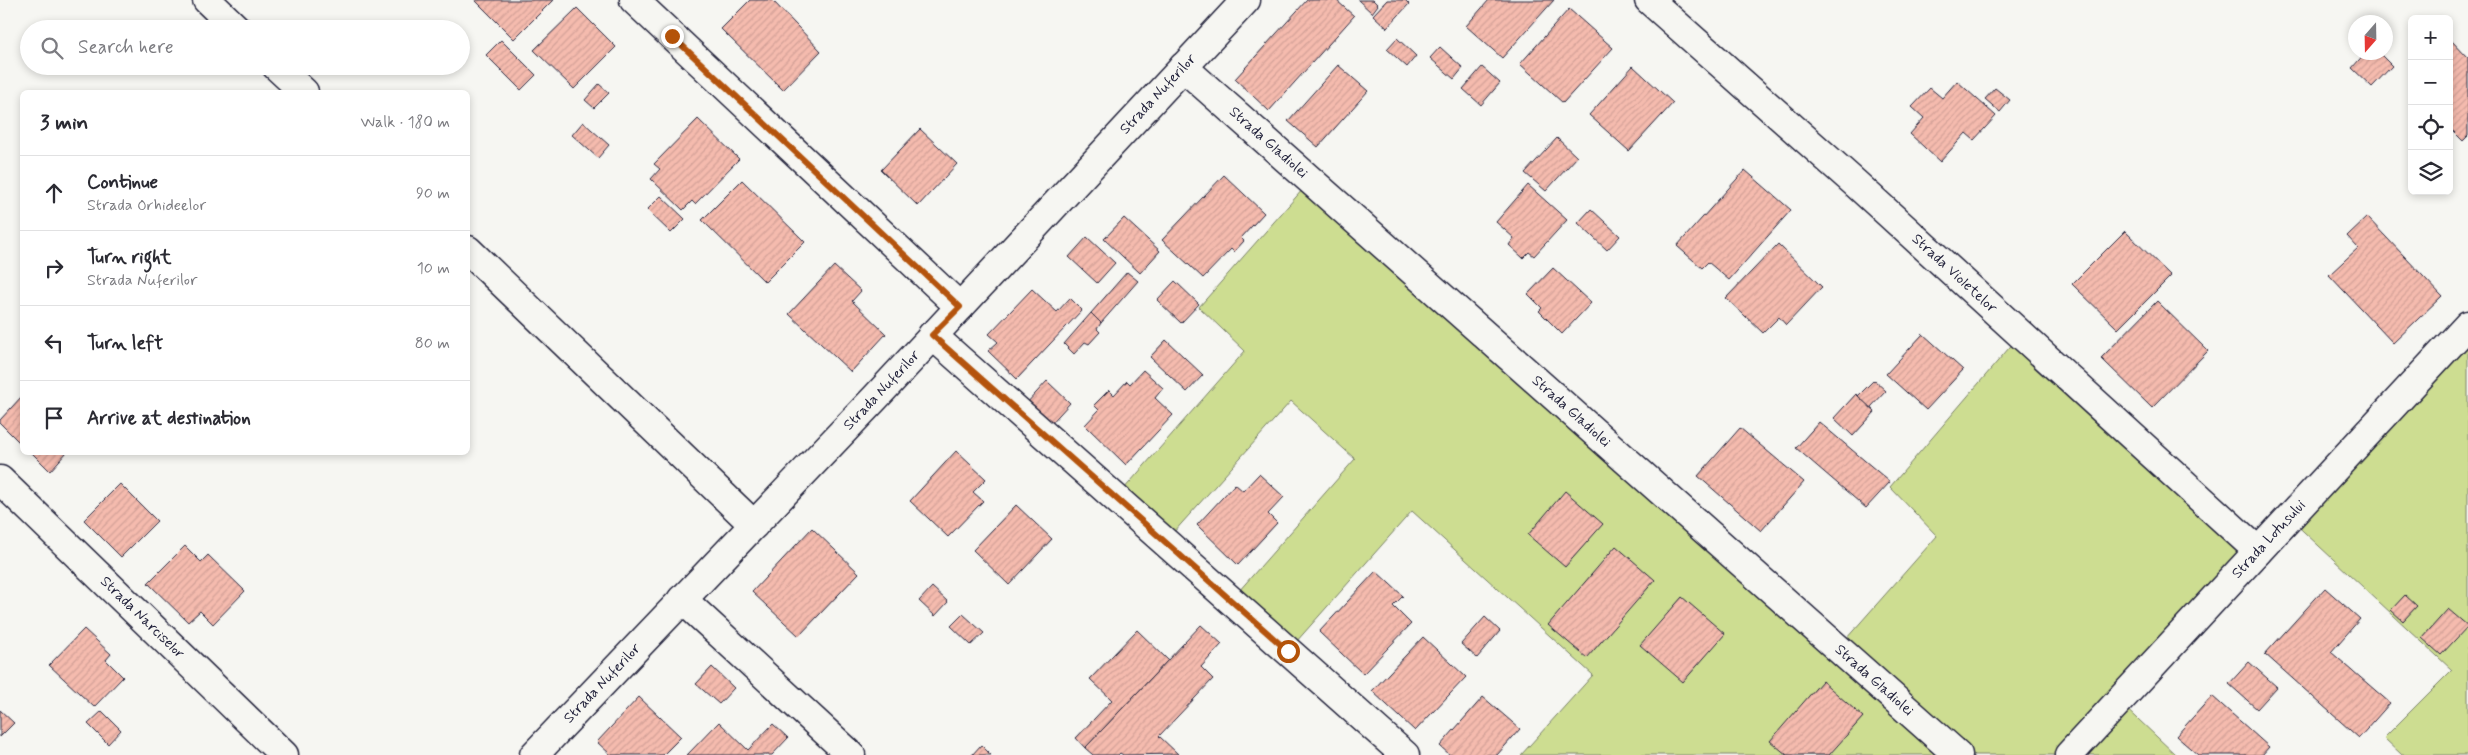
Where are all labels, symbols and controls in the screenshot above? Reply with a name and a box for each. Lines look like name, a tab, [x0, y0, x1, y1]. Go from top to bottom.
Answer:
north arrow	[2348, 15, 2393, 60]
map controls	[2408, 15, 2453, 195]
button: +	[2408, 15, 2453, 60]
search box	[20, 20, 470, 75]
route end	[661, 25, 684, 48]
icon: search	[38, 34, 66, 62]
text: Search here	[78, 35, 174, 60]
street label: Strada Nuferilor	[1116, 49, 1201, 139]
button: −	[2408, 60, 2453, 105]
street label: Strada Gladiolei	[1224, 102, 1312, 183]
button: locate	[2408, 105, 2453, 150]
text: 3 min	[40, 109, 88, 137]
text: Walk · 180 m	[361, 112, 450, 133]
button: layers	[2408, 150, 2453, 195]
text: Continue	[87, 170, 158, 195]
icon: ahead	[40, 179, 68, 207]
text: 90 m	[416, 183, 450, 204]
text: Strada Orhideelor	[87, 195, 206, 216]
street label: Strada Violetelor	[1907, 229, 2001, 318]
text: Turn right	[87, 245, 171, 270]
icon: right	[40, 254, 68, 282]
text: 10 m	[417, 258, 450, 279]
text: Strada Nuferilor	[87, 270, 197, 291]
icon: left	[40, 329, 68, 357]
text: Turn left	[87, 331, 163, 356]
text: 80 m	[415, 333, 450, 354]
street label: Strada Nuferilor	[839, 346, 925, 435]
street label: Strada Gladiolei	[1527, 371, 1615, 452]
icon: arrive	[40, 404, 68, 432]
text: Arrive at destination	[87, 406, 251, 431]
street label: Strada Lotusului	[2227, 496, 2310, 583]
street label: Strada Narciselor	[96, 572, 189, 663]
street label: Strada Nuferilor	[559, 639, 645, 728]
route start	[1277, 640, 1300, 663]
street label: Strada Gladiolei	[1830, 640, 1918, 721]

